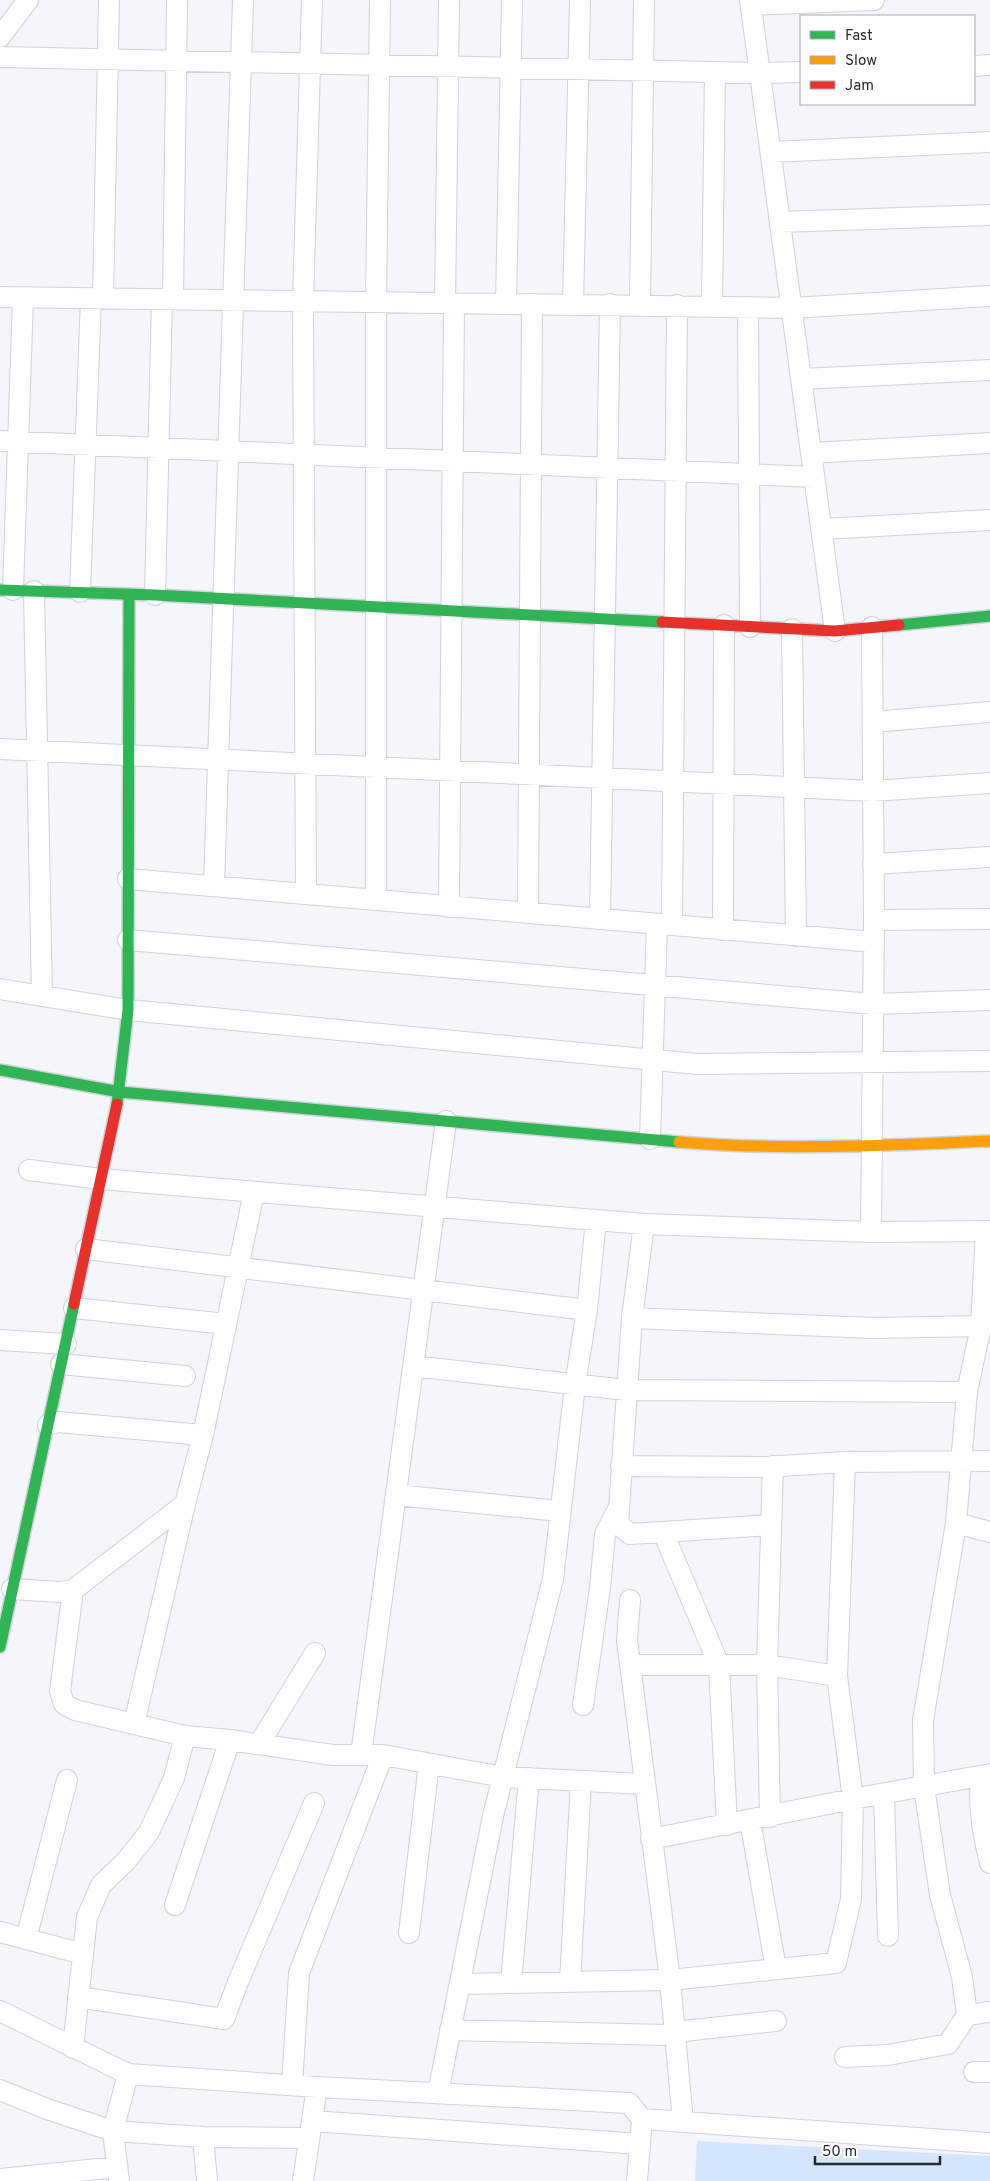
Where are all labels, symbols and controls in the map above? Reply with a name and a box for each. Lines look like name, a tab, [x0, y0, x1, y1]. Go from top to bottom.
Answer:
legend	[800, 15, 975, 105]
text: Fast	[845, 27, 873, 46]
text: Slow	[845, 52, 877, 71]
text: Jam	[845, 77, 874, 96]
scale bar	[815, 2134, 940, 2166]
text: 50 m	[822, 2143, 857, 2162]

